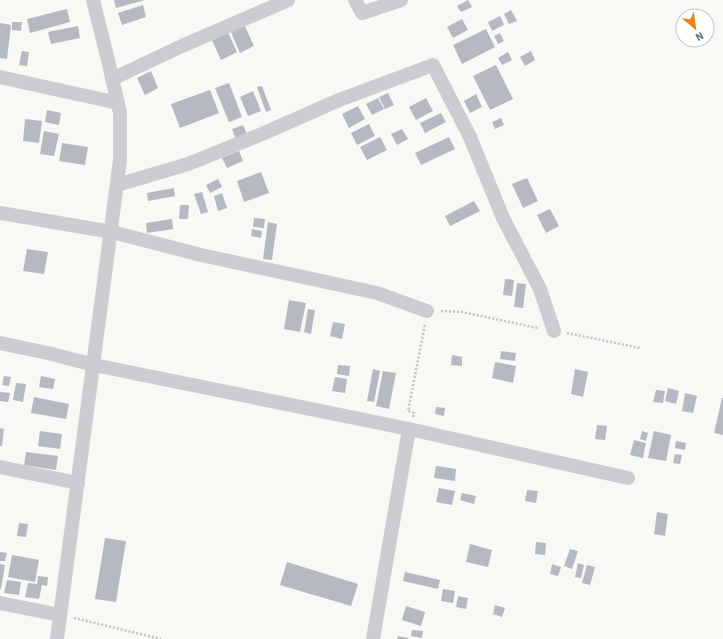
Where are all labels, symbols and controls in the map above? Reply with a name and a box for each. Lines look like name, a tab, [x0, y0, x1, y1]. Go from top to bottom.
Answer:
north arrow	[675, 8, 715, 48]
text: N	[693, 28, 706, 45]

